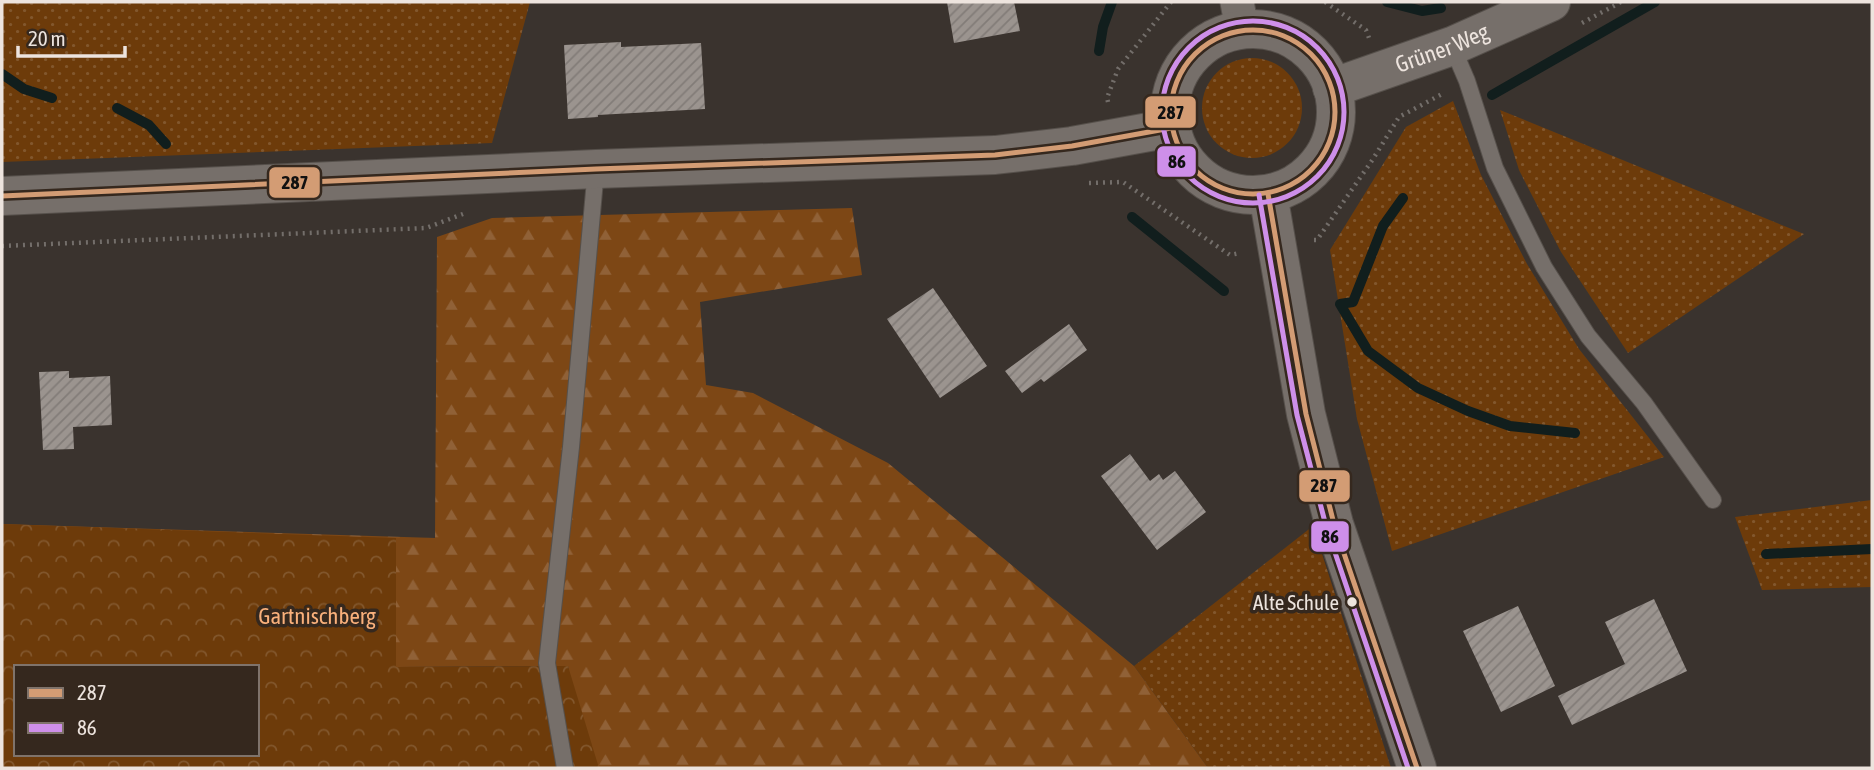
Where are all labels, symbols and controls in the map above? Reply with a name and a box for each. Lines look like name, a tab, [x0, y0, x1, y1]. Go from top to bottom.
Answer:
scale bar	[18, 14, 124, 58]
street label: Grüner Weg	[1392, 18, 1493, 78]
text: 20 m	[28, 26, 66, 50]
line badge: 287	[1144, 95, 1197, 129]
text: 287	[1158, 101, 1184, 123]
line badge: 86	[1156, 145, 1197, 178]
text: 86	[1168, 150, 1186, 172]
line badge: 287	[268, 166, 321, 199]
text: 287	[282, 171, 308, 193]
line badge: 287	[1298, 469, 1351, 503]
text: 287	[1311, 474, 1337, 496]
line badge: 86	[1310, 520, 1350, 553]
text: 86	[1321, 525, 1339, 547]
place label: Alte Schule	[1253, 590, 1339, 614]
marker: Alte Schule	[1345, 595, 1359, 609]
park label: Gartnischberg	[258, 603, 376, 629]
legend	[14, 665, 259, 756]
text: 287	[77, 680, 107, 704]
text: 86	[77, 715, 97, 739]

